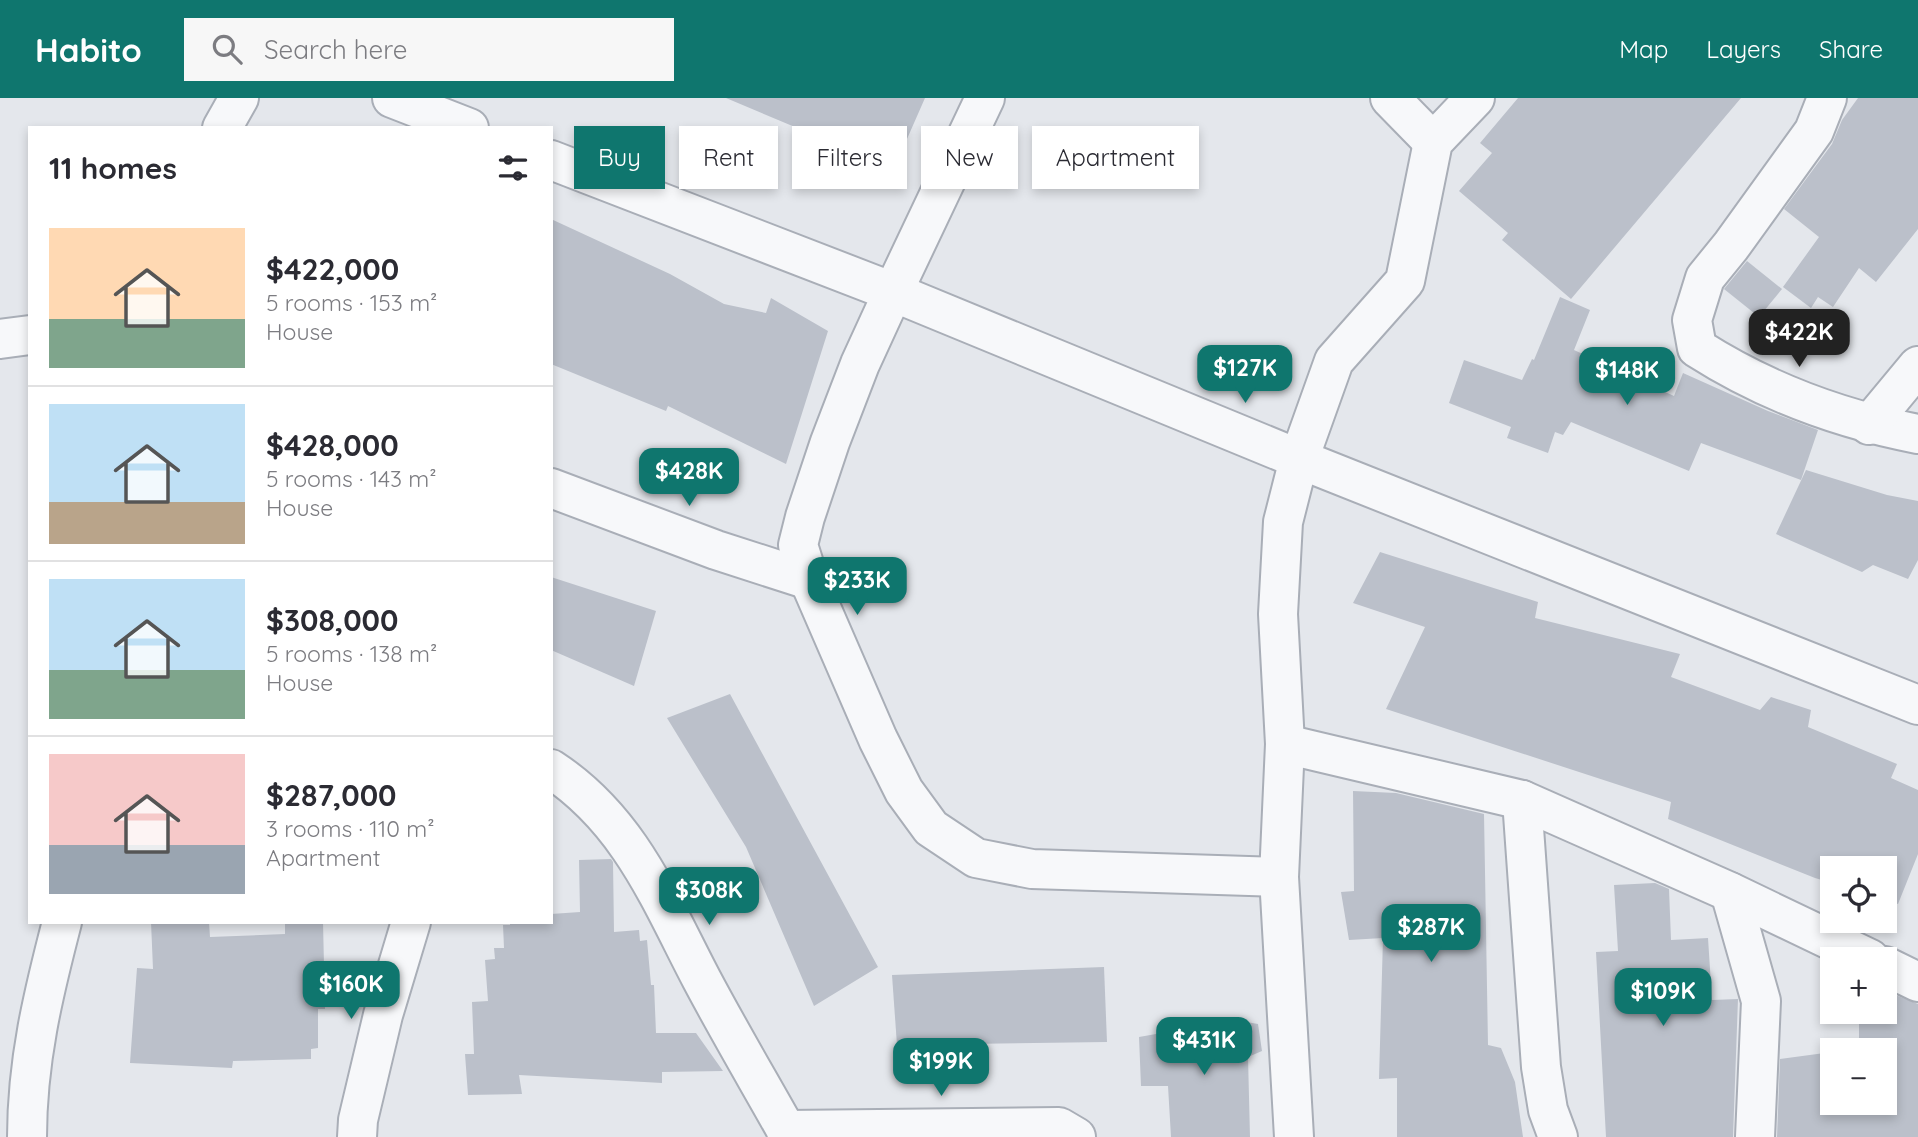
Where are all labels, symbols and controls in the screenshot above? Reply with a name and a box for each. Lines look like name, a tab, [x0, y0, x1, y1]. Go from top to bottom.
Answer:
search box	[184, 18, 674, 81]
text: Habito	[35, 29, 142, 70]
icon: search	[208, 30, 246, 68]
text: Search here	[264, 33, 407, 66]
text: Map	[1619, 34, 1668, 64]
text: Layers	[1706, 34, 1781, 64]
text: Share	[1819, 34, 1883, 64]
chip: Buy	[574, 126, 665, 189]
chip: Rent	[679, 126, 778, 189]
chip: Filters	[792, 126, 907, 189]
chip: New	[921, 126, 1018, 189]
chip: Apartment	[1032, 126, 1199, 189]
text: 11 homes	[49, 149, 177, 187]
icon: filters	[494, 149, 532, 187]
text: $422,000	[266, 250, 399, 288]
icon: home	[105, 256, 189, 340]
text: 5 rooms · 153 m²	[266, 288, 437, 317]
pin: $422K	[1750, 310, 1848, 369]
text: House	[266, 317, 333, 346]
text: $422K	[1765, 317, 1833, 346]
pin: $127K	[1196, 345, 1294, 405]
pin: $148K	[1578, 348, 1676, 407]
text: $127K	[1213, 353, 1277, 382]
text: $148K	[1595, 355, 1659, 384]
text: $428,000	[266, 426, 399, 464]
icon: home	[105, 432, 189, 516]
pin: $428K	[640, 448, 738, 508]
text: $428K	[655, 456, 723, 485]
text: 5 rooms · 143 m²	[266, 464, 437, 493]
text: House	[266, 493, 333, 522]
pin: $233K	[808, 558, 906, 617]
text: $233K	[824, 565, 890, 594]
text: $308,000	[266, 601, 398, 639]
icon: home	[105, 607, 189, 691]
text: 5 rooms · 138 m²	[266, 639, 437, 668]
text: House	[266, 668, 333, 697]
text: $287,000	[266, 776, 397, 814]
icon: home	[105, 782, 189, 866]
text: 3 rooms · 110 m²	[266, 814, 435, 843]
text: Apartment	[266, 843, 380, 872]
map controls	[1820, 856, 1897, 1115]
button: locate	[1820, 856, 1897, 933]
pin: $308K	[660, 868, 758, 927]
text: $308K	[675, 875, 743, 904]
pin: $287K	[1382, 904, 1480, 964]
text: $287K	[1397, 912, 1465, 941]
button: +	[1820, 947, 1897, 1024]
pin: $160K	[302, 962, 400, 1021]
pin: $109K	[1614, 968, 1712, 1028]
text: $160K	[319, 969, 383, 998]
text: $109K	[1631, 976, 1695, 1005]
pin: $431K	[1155, 1018, 1253, 1077]
text: $431K	[1172, 1025, 1236, 1054]
pin: $199K	[892, 1038, 990, 1098]
button: −	[1820, 1038, 1897, 1115]
text: $199K	[909, 1046, 973, 1075]

